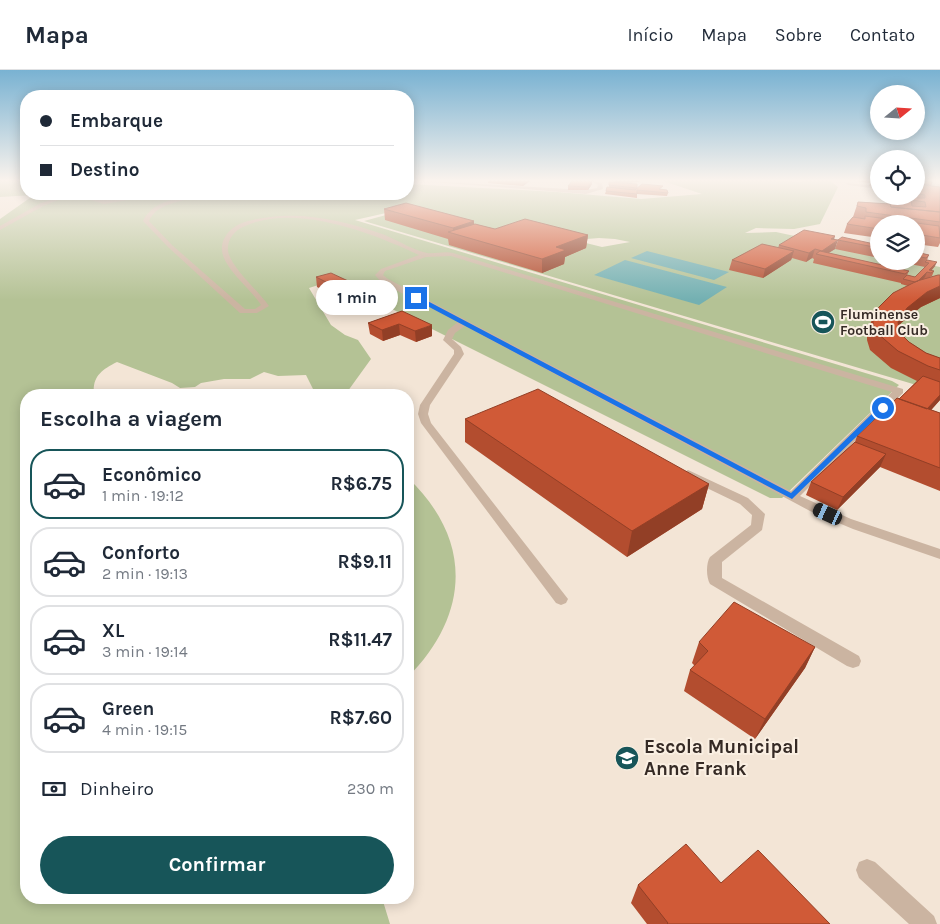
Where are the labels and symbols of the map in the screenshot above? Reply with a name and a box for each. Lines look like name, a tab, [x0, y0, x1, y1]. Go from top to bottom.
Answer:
north arrow	[870, 85, 925, 140]
callout: 1 min	[316, 280, 398, 316]
route end	[405, 287, 427, 309]
place label: Fluminense Football Club	[840, 306, 928, 339]
sports icon: Fluminense Football Club	[810, 309, 836, 335]
route start	[872, 397, 894, 419]
car	[811, 501, 844, 527]
place label: Escola Municipal Anne Frank	[644, 736, 799, 780]
school or university icon: Escola Municipal Anne Frank	[614, 745, 640, 771]

